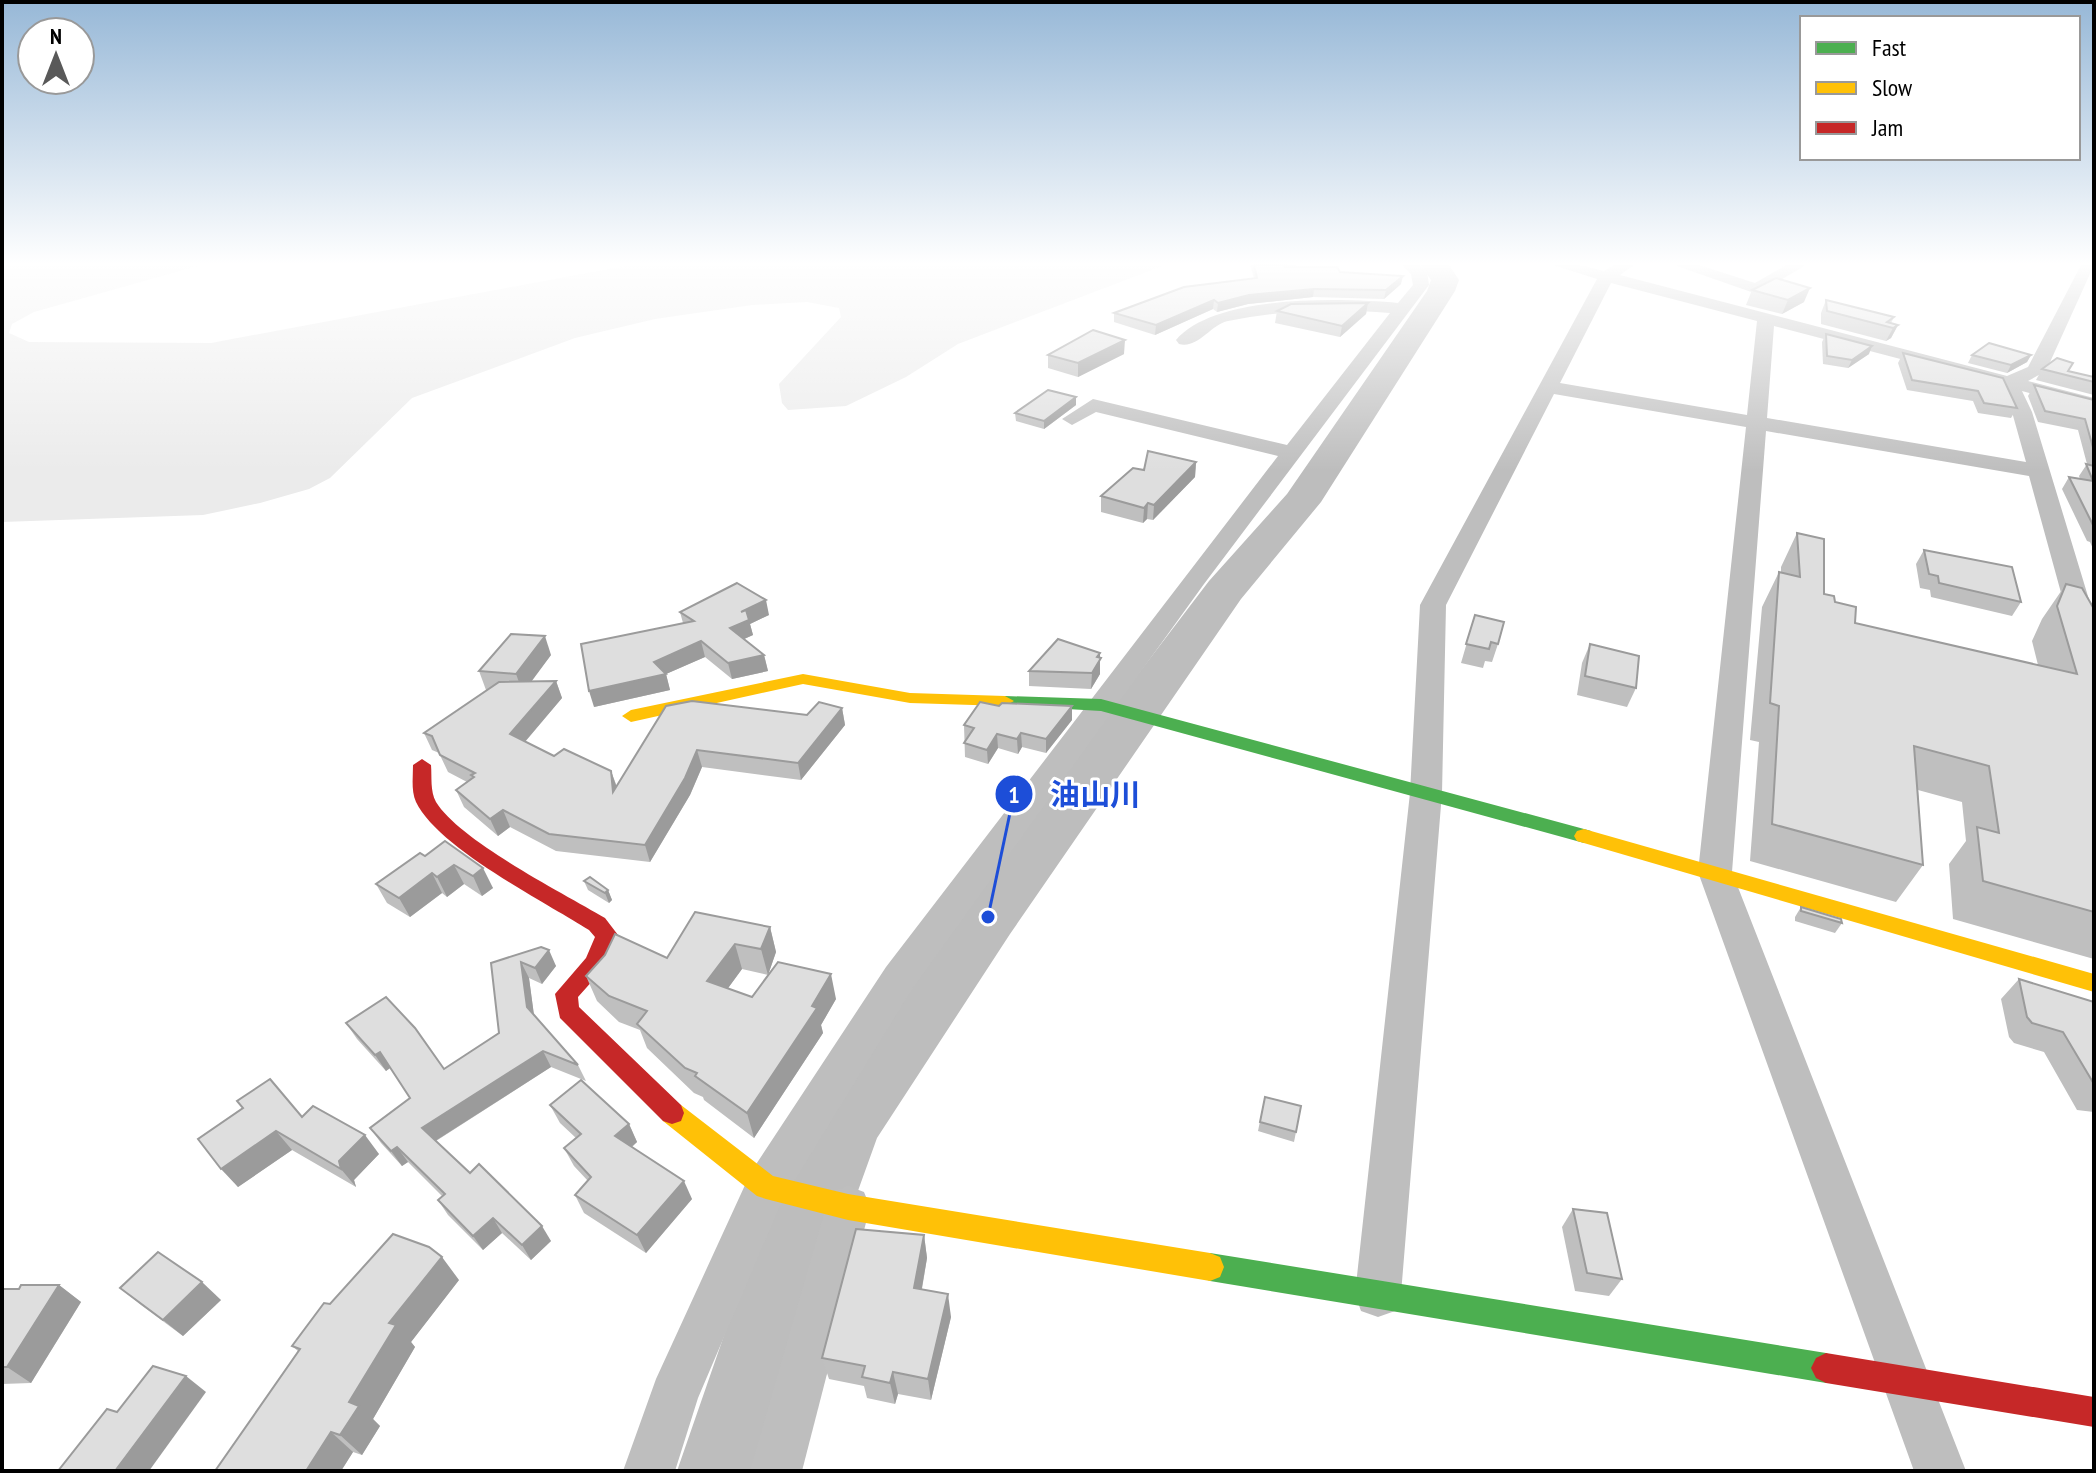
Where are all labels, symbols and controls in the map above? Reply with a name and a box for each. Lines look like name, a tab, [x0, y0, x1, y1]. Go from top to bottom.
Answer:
north arrow	[16, 16, 96, 96]
legend	[1800, 16, 2080, 160]
text: N	[50, 22, 62, 50]
text: Fast	[1872, 32, 1907, 63]
text: Slow	[1872, 72, 1913, 103]
text: Jam	[1871, 112, 1903, 143]
callout: 油山川	[994, 767, 1156, 821]
text: 油山川	[1050, 774, 1140, 813]
text: 1	[1008, 779, 1020, 810]

